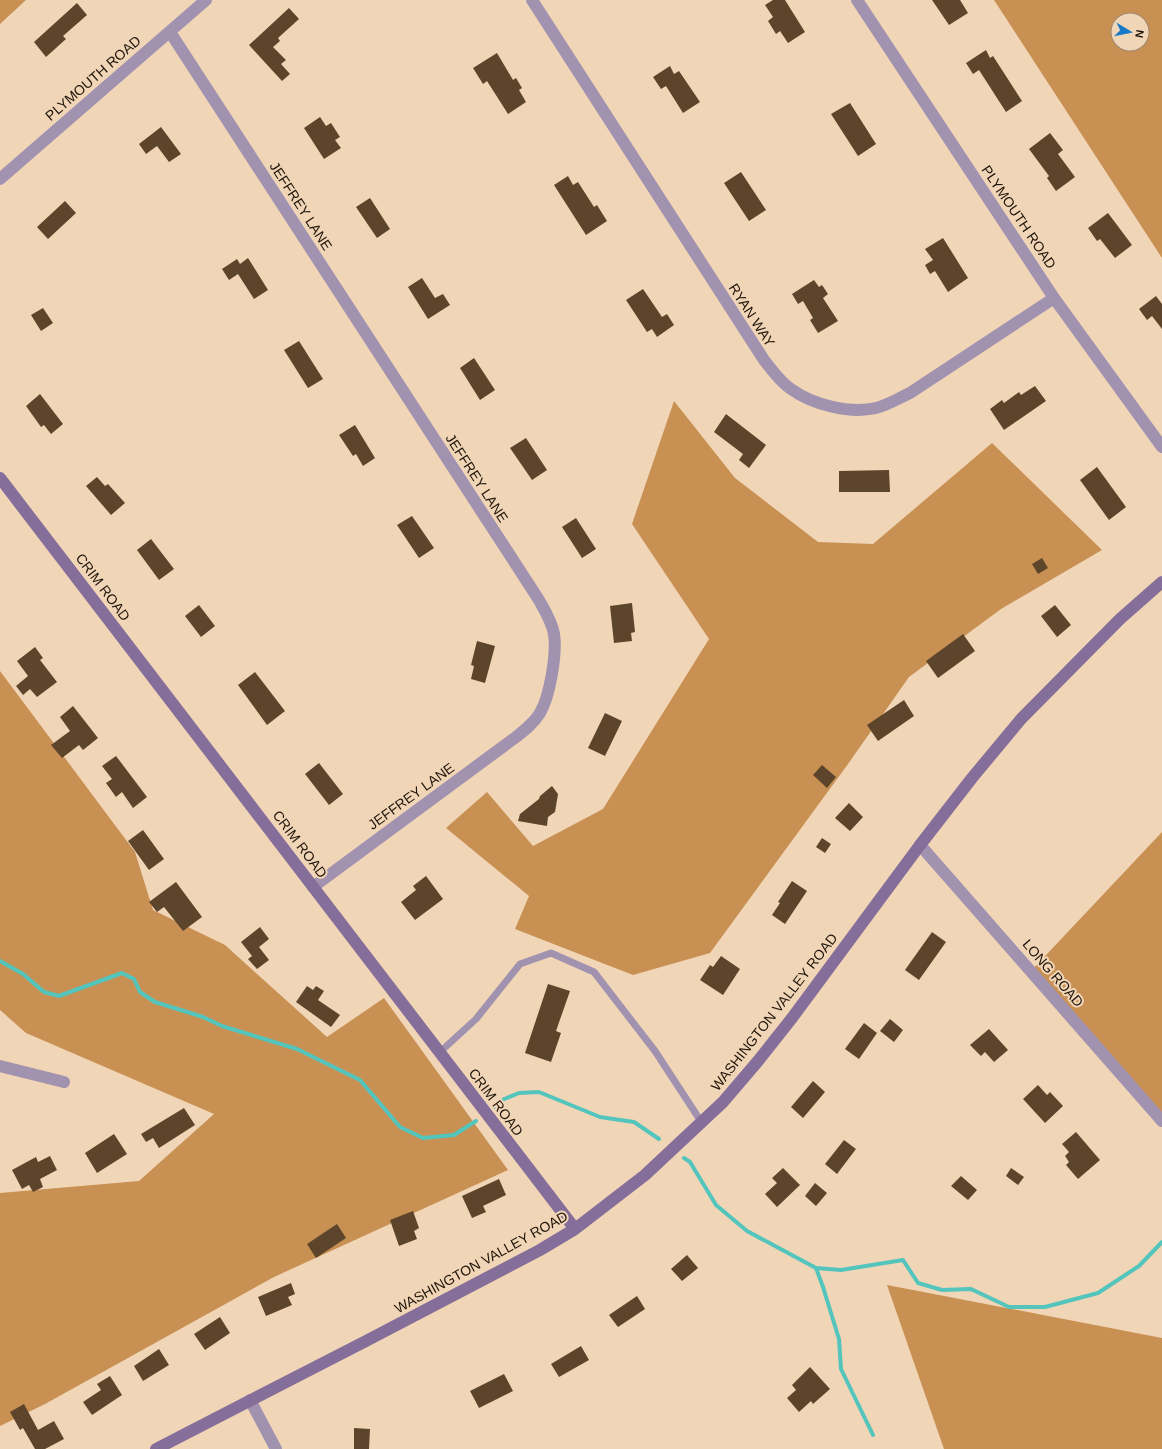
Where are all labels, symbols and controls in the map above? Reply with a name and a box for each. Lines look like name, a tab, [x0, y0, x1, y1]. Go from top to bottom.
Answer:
north arrow	[1110, 12, 1150, 52]
text: N	[1133, 29, 1146, 39]
street label: PLYMOUTH ROAD	[42, 32, 144, 124]
street label: JEFFREY LANE	[266, 159, 336, 253]
street label: PLYMOUTH ROAD	[979, 162, 1059, 272]
street label: RYAN WAY	[726, 281, 779, 350]
street label: JEFFREY LANE	[442, 431, 512, 525]
street label: CRIM ROAD	[73, 550, 133, 624]
street label: JEFFREY LANE	[365, 759, 457, 833]
street label: CRIM ROAD	[270, 807, 330, 881]
street label: WASHINGTON VALLEY ROAD	[708, 930, 840, 1094]
street label: LONG ROAD	[1019, 936, 1087, 1010]
street label: CRIM ROAD	[466, 1065, 526, 1139]
street label: WASHINGTON VALLEY ROAD	[392, 1208, 570, 1316]

